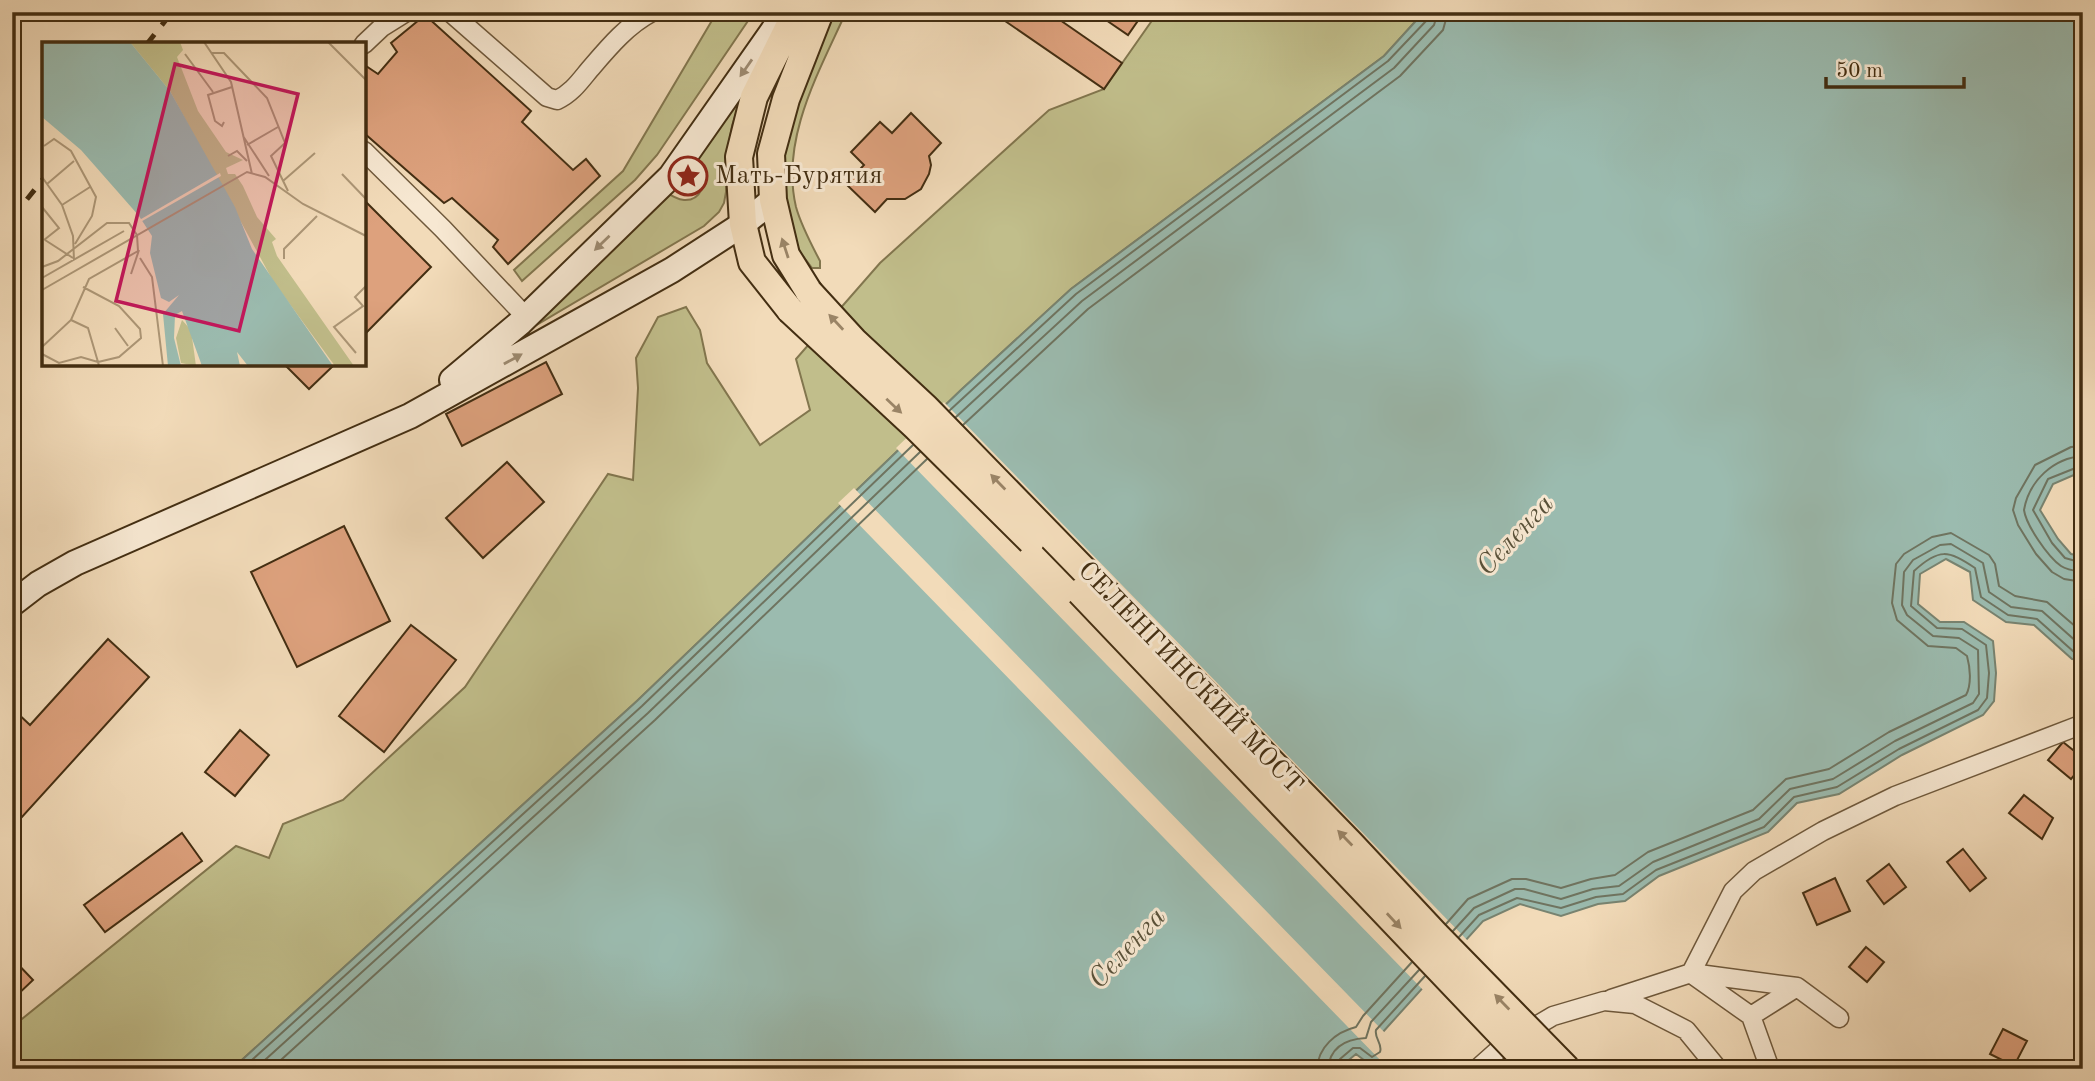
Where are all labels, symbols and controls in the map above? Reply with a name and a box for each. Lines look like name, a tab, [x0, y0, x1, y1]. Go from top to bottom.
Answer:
inset map	[42, 42, 366, 366]
scale bar	[1826, 46, 1964, 90]
one-way arrow	[739, 59, 753, 77]
text: 50 m	[1836, 61, 1883, 82]
place icon: Мать-Бурятия	[667, 155, 709, 197]
place label: Мать-Бурятия	[715, 163, 883, 189]
one-way arrow	[594, 234, 611, 250]
one-way arrow	[780, 238, 790, 259]
one-way arrow	[829, 314, 845, 331]
one-way arrow	[503, 353, 522, 365]
one-way arrow	[885, 398, 903, 414]
one-way arrow	[991, 474, 1007, 491]
water label: Селенга	[1472, 490, 1560, 582]
street label: СЕЛЕНГИНСКИЙ МОСТ	[1073, 554, 1311, 799]
one-way arrow	[1338, 830, 1354, 847]
water label: Селенга	[1084, 903, 1172, 995]
one-way arrow	[1385, 912, 1401, 929]
one-way arrow	[1494, 994, 1511, 1011]

